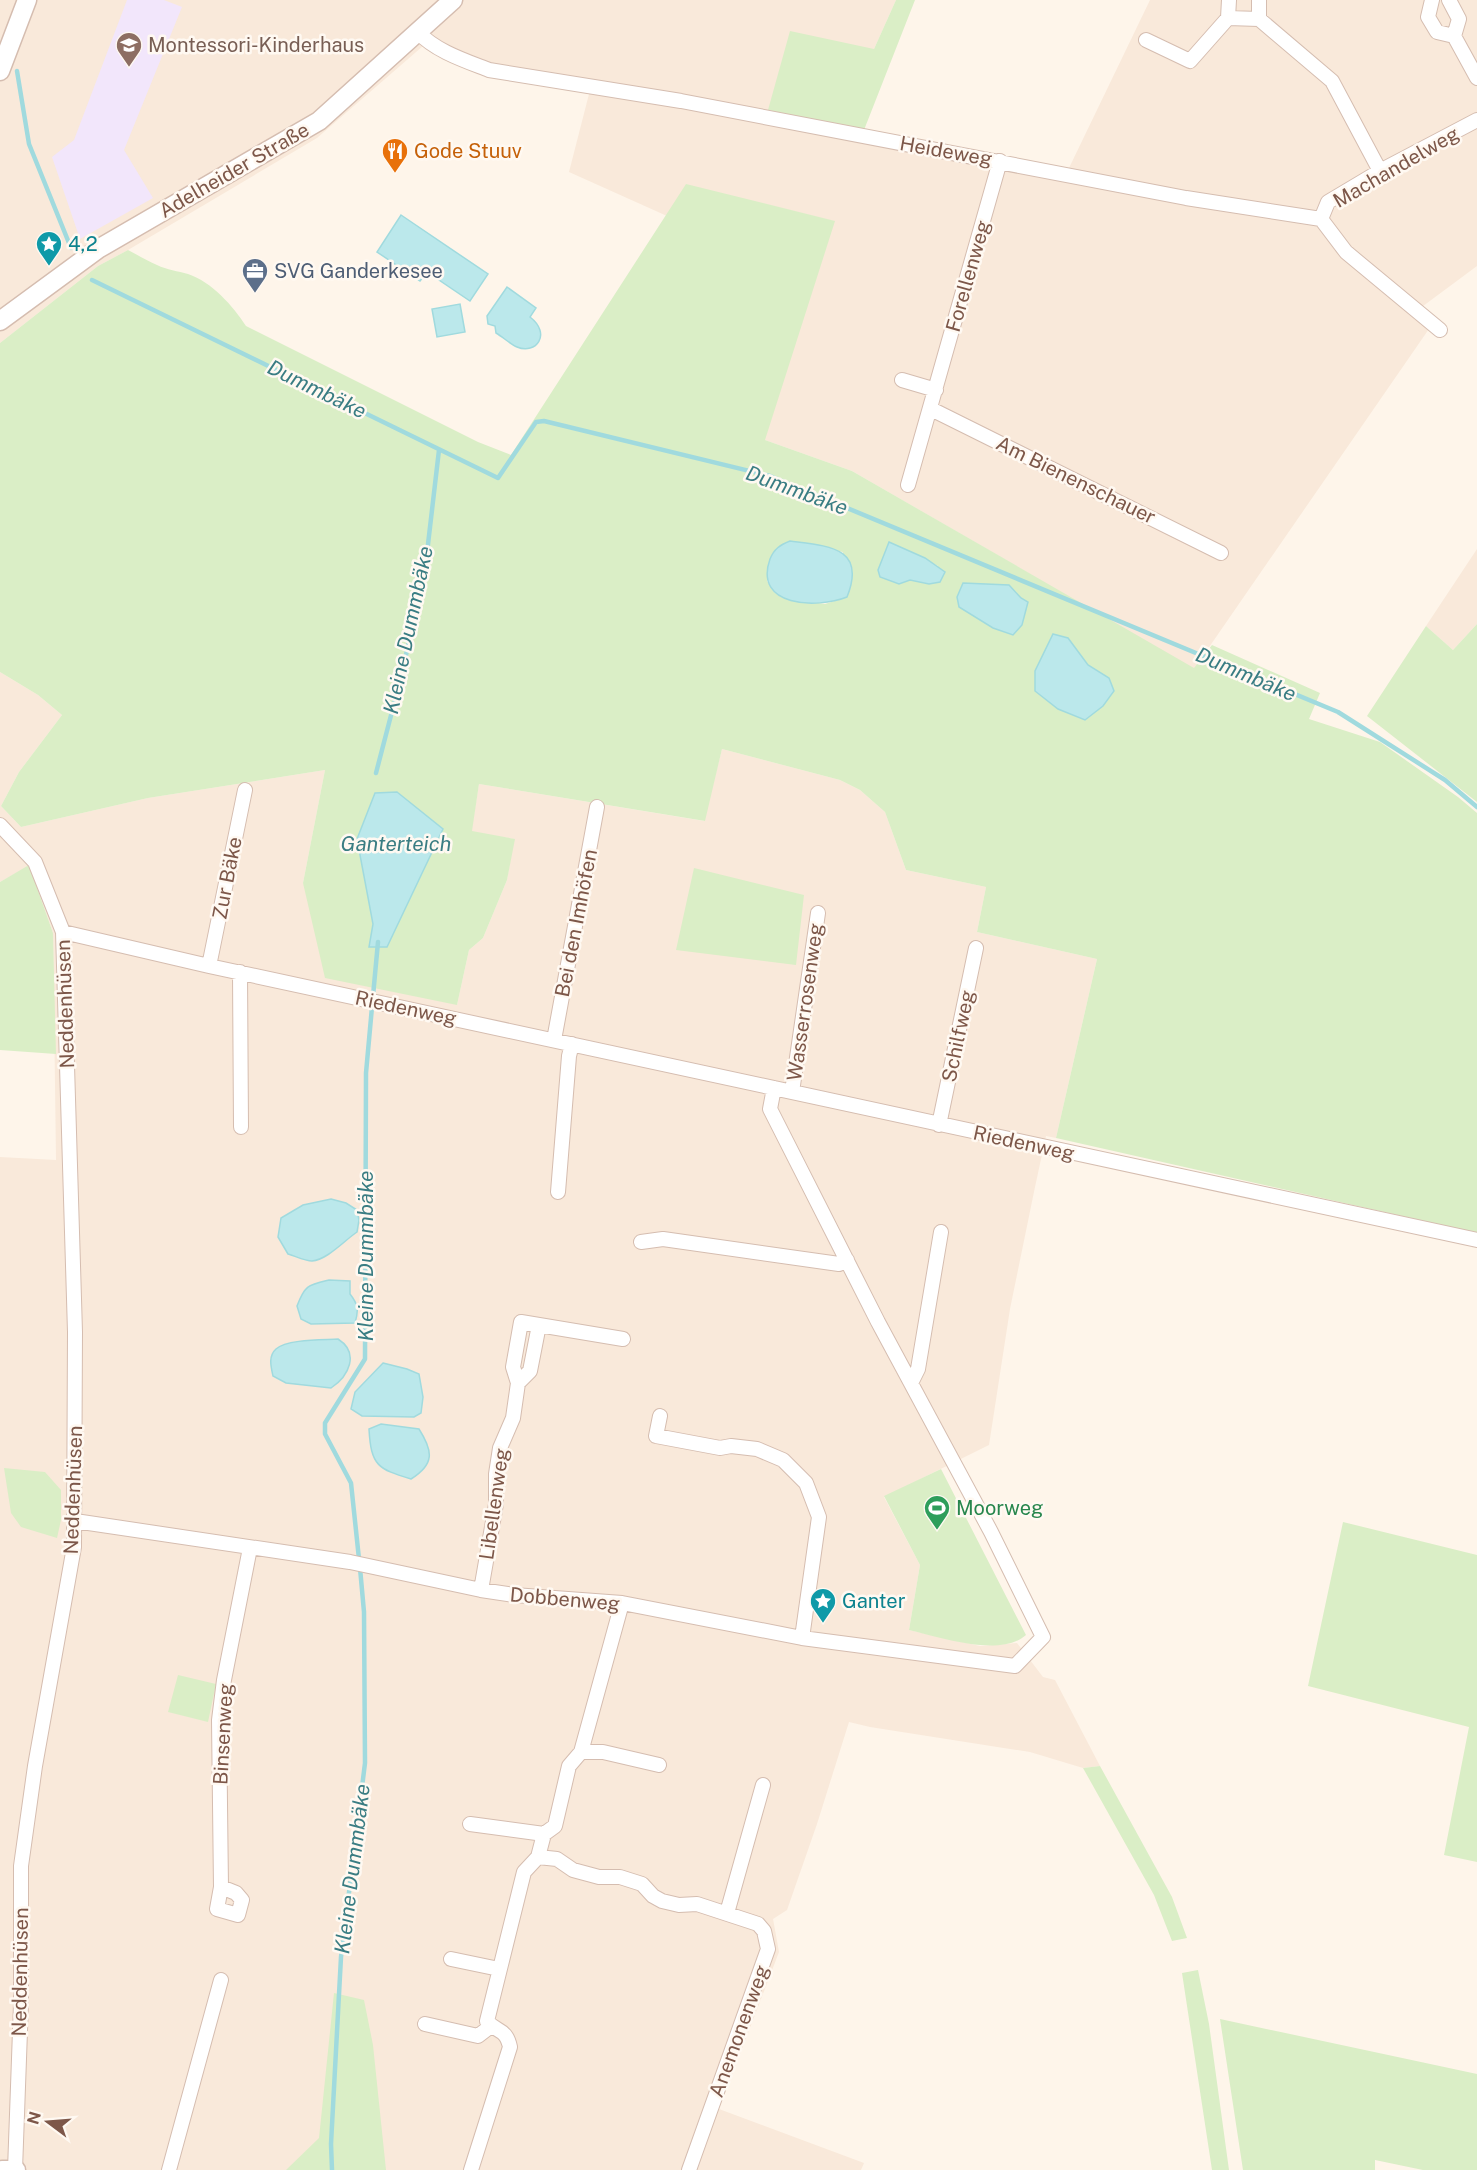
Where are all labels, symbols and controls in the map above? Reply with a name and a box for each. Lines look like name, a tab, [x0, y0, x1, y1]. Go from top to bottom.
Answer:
school or university icon: Montessori-Kinderhaus	[114, 30, 144, 68]
place label: Montessori-Kinderhaus	[148, 33, 364, 57]
street label: Adelheider Straße	[155, 117, 313, 223]
street label: Machandelweg	[1329, 121, 1463, 213]
street label: Heideweg	[898, 131, 994, 171]
restaurant icon: Gode Stuuv	[380, 136, 410, 174]
place label: Gode Stuuv	[414, 139, 522, 163]
street label: Forellenweg	[941, 217, 995, 335]
place icon: 4,2	[34, 229, 64, 267]
place label: 4,2	[68, 232, 98, 256]
office icon: SVG Ganderkesee	[240, 256, 270, 294]
place label: SVG Ganderkesee	[274, 259, 443, 283]
water label: Dummbäke	[264, 354, 370, 424]
street label: Am Bienenschauer	[992, 431, 1160, 529]
water label: Dummbäke	[743, 460, 851, 520]
water label: Kleine Dummbäke	[378, 544, 438, 716]
water label: Dummbäke	[1192, 642, 1300, 706]
water label: Ganterteich	[341, 831, 451, 856]
street label: Zur Bäke	[207, 835, 247, 921]
street label: Bei den Imhöfen	[550, 847, 602, 999]
street label: Wasserrosenweg	[782, 922, 828, 1082]
street label: Neddenhüsen	[51, 939, 79, 1069]
street label: Riedenweg	[353, 986, 459, 1030]
street label: Schilfweg	[937, 988, 979, 1084]
street label: Riedenweg	[971, 1121, 1077, 1165]
water label: Kleine Dummbäke	[353, 1170, 378, 1342]
street label: Neddenhüsen	[59, 1425, 87, 1555]
street label: Libellenweg	[474, 1446, 514, 1562]
sports icon: Moorweg	[922, 1493, 952, 1531]
place label: Moorweg	[956, 1496, 1043, 1520]
street label: Dobbenweg	[509, 1582, 621, 1616]
place icon: Ganter	[808, 1586, 838, 1624]
place label: Ganter	[842, 1589, 906, 1613]
street label: Binsenweg	[208, 1683, 238, 1785]
water label: Kleine Dummbäke	[329, 1783, 375, 1955]
street label: Neddenhüsen	[7, 1907, 33, 2037]
street label: Anemonenweg	[704, 1962, 774, 2100]
north arrow	[18, 2092, 78, 2152]
text: N	[23, 2109, 45, 2127]

